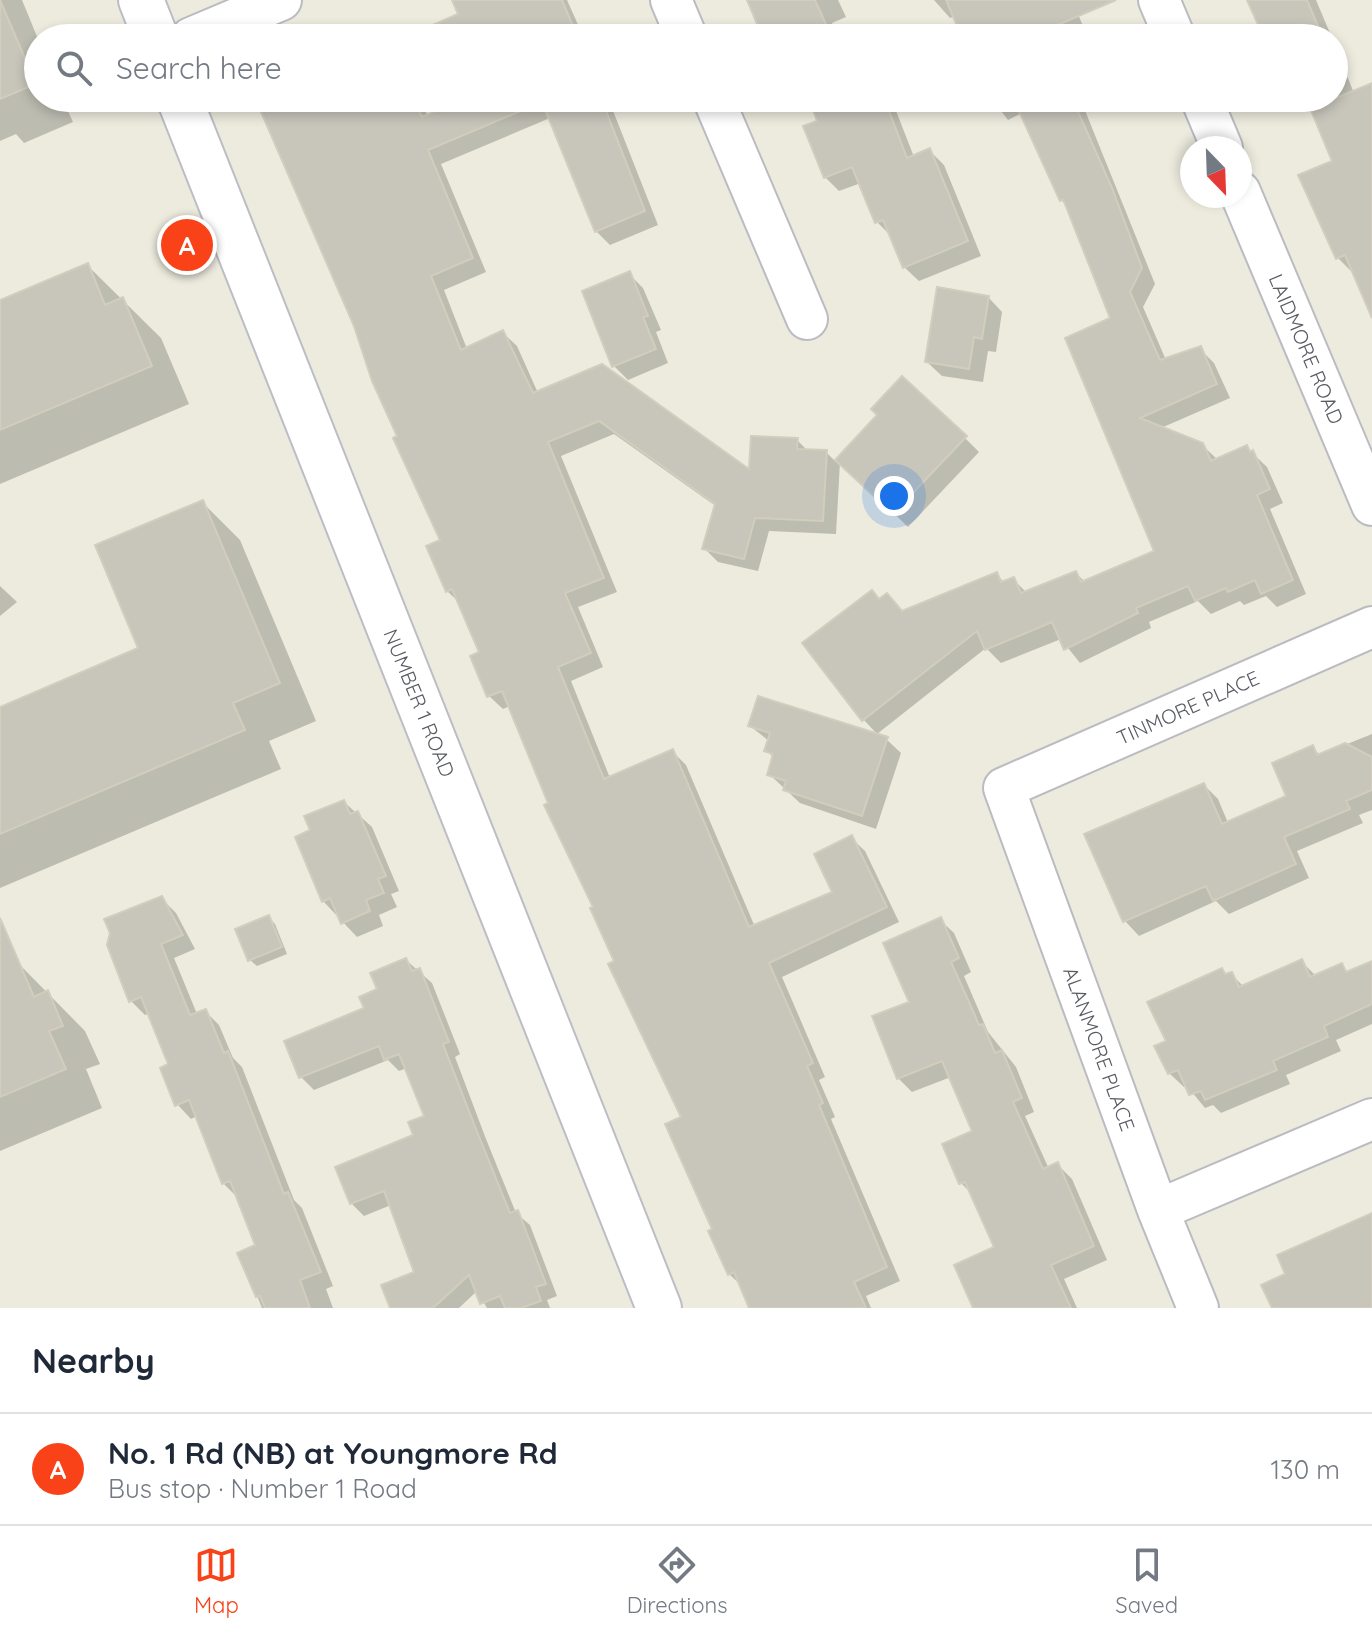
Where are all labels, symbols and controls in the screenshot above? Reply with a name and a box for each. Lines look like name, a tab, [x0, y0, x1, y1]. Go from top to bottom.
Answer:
search box	[24, 24, 1348, 112]
icon: search	[52, 46, 96, 90]
text: Search here	[116, 49, 282, 87]
north arrow	[1180, 136, 1252, 208]
pin: A	[161, 215, 213, 275]
street label: LAIDMORE ROAD	[1264, 270, 1349, 428]
your location	[874, 476, 914, 516]
street label: NUMBER 1 ROAD	[378, 625, 460, 780]
street label: TINMORE PLACE	[1113, 665, 1263, 750]
street label: ALANMORE PLACE	[1058, 963, 1141, 1134]
text: Nearby	[32, 1339, 155, 1382]
text: No. 1 Rd (NB) at Youngmore Rd	[108, 1434, 558, 1472]
text: A	[50, 1453, 66, 1486]
text: 130 m	[1270, 1453, 1340, 1486]
text: Bus stop · Number 1 Road	[108, 1472, 417, 1505]
tab: Map	[194, 1543, 239, 1619]
tab: Directions	[627, 1543, 727, 1619]
tab: Saved	[1115, 1543, 1178, 1619]

